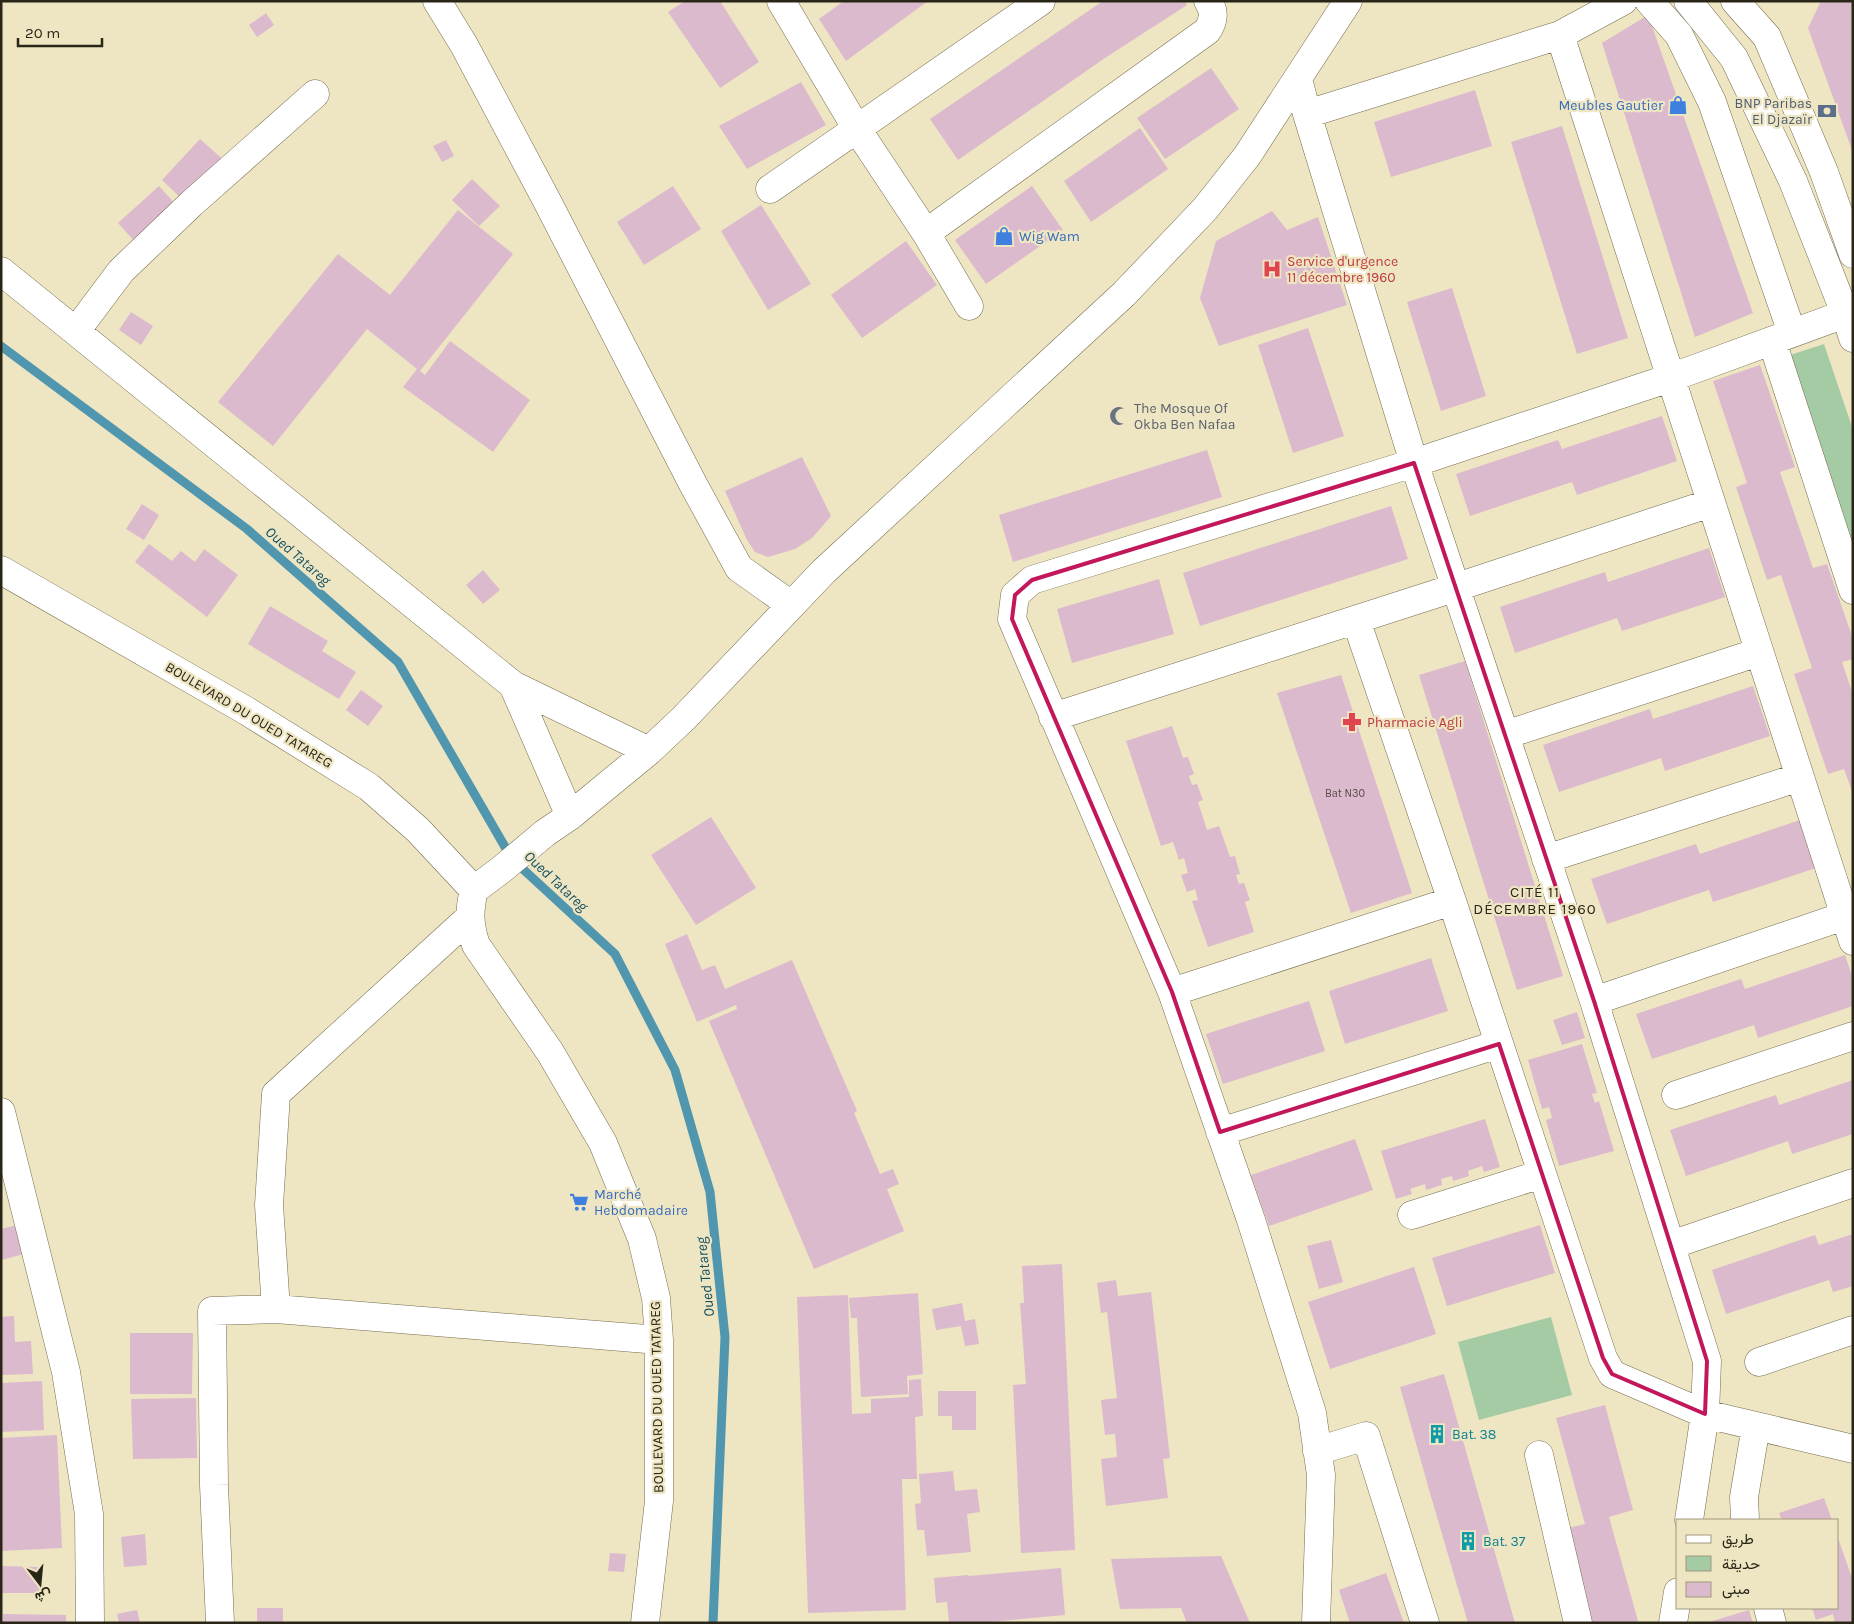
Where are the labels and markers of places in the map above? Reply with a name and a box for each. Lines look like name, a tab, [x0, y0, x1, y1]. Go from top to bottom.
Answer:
shop icon: Meubles Gautier	[1667, 94, 1689, 116]
place label: BNP Paribas El Djazaïr	[1735, 95, 1813, 128]
place label: Meubles Gautier	[1559, 97, 1664, 114]
bank icon: BNP Paribas El Djazaïr	[1816, 100, 1838, 122]
shop icon: Wig Wam	[993, 225, 1015, 247]
place label: Wig Wam	[1019, 228, 1080, 245]
place label: Service d'urgence 11 décembre 1960	[1287, 253, 1398, 286]
hospital icon: Service d'urgence 11 décembre 1960	[1261, 258, 1283, 280]
place label: The Mosque Of Okba Ben Nafaa	[1134, 400, 1235, 433]
mosque icon: The Mosque Of Okba Ben Nafaa	[1108, 405, 1130, 427]
pharmacy icon: Pharmacie Agli	[1341, 711, 1363, 733]
place label: Pharmacie Agli	[1367, 714, 1463, 731]
place label: Marché Hebdomadaire	[594, 1186, 688, 1219]
supermarket icon: Marché Hebdomadaire	[568, 1191, 590, 1213]
building icon: Bat. 38	[1426, 1423, 1448, 1445]
place label: Bat. 38	[1452, 1426, 1496, 1443]
building icon: Bat. 37	[1457, 1530, 1479, 1552]
place label: Bat. 37	[1483, 1533, 1526, 1550]

